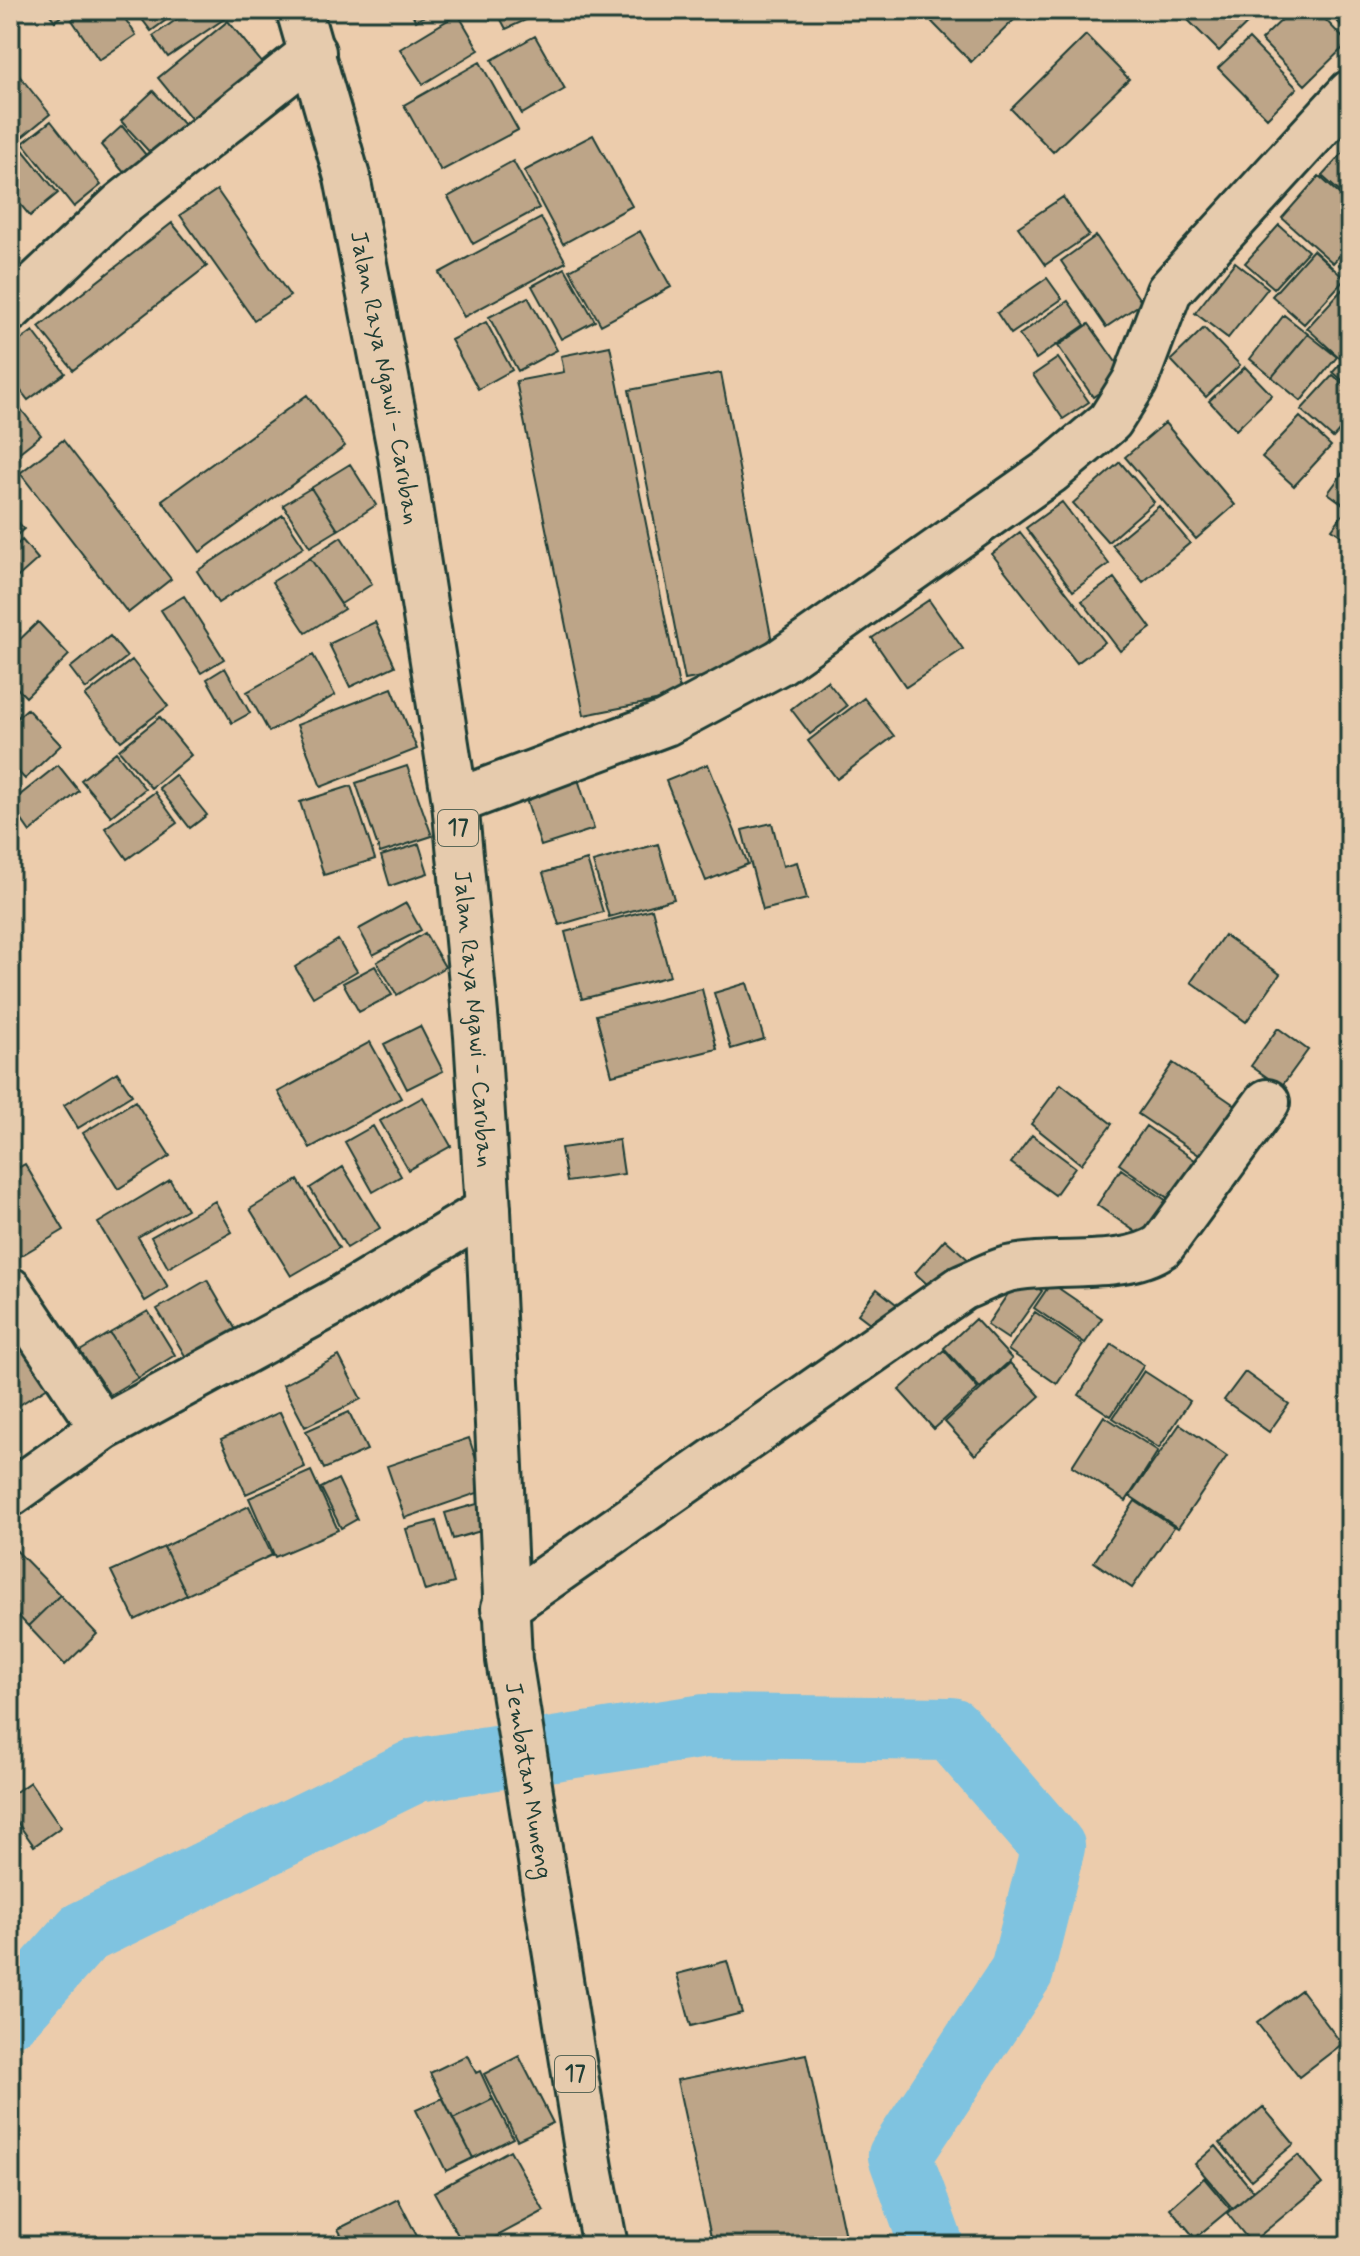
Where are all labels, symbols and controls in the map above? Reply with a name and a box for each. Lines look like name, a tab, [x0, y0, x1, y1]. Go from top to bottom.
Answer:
street label: Jalan Raya Ngawi - Caruban	[342, 228, 427, 527]
road number: 17	[438, 810, 478, 846]
street label: Jalan Raya Ngawi - Caruban	[446, 869, 501, 1169]
street label: Jembatan Muneng	[497, 1680, 559, 1882]
road number: 17	[555, 2056, 595, 2092]

